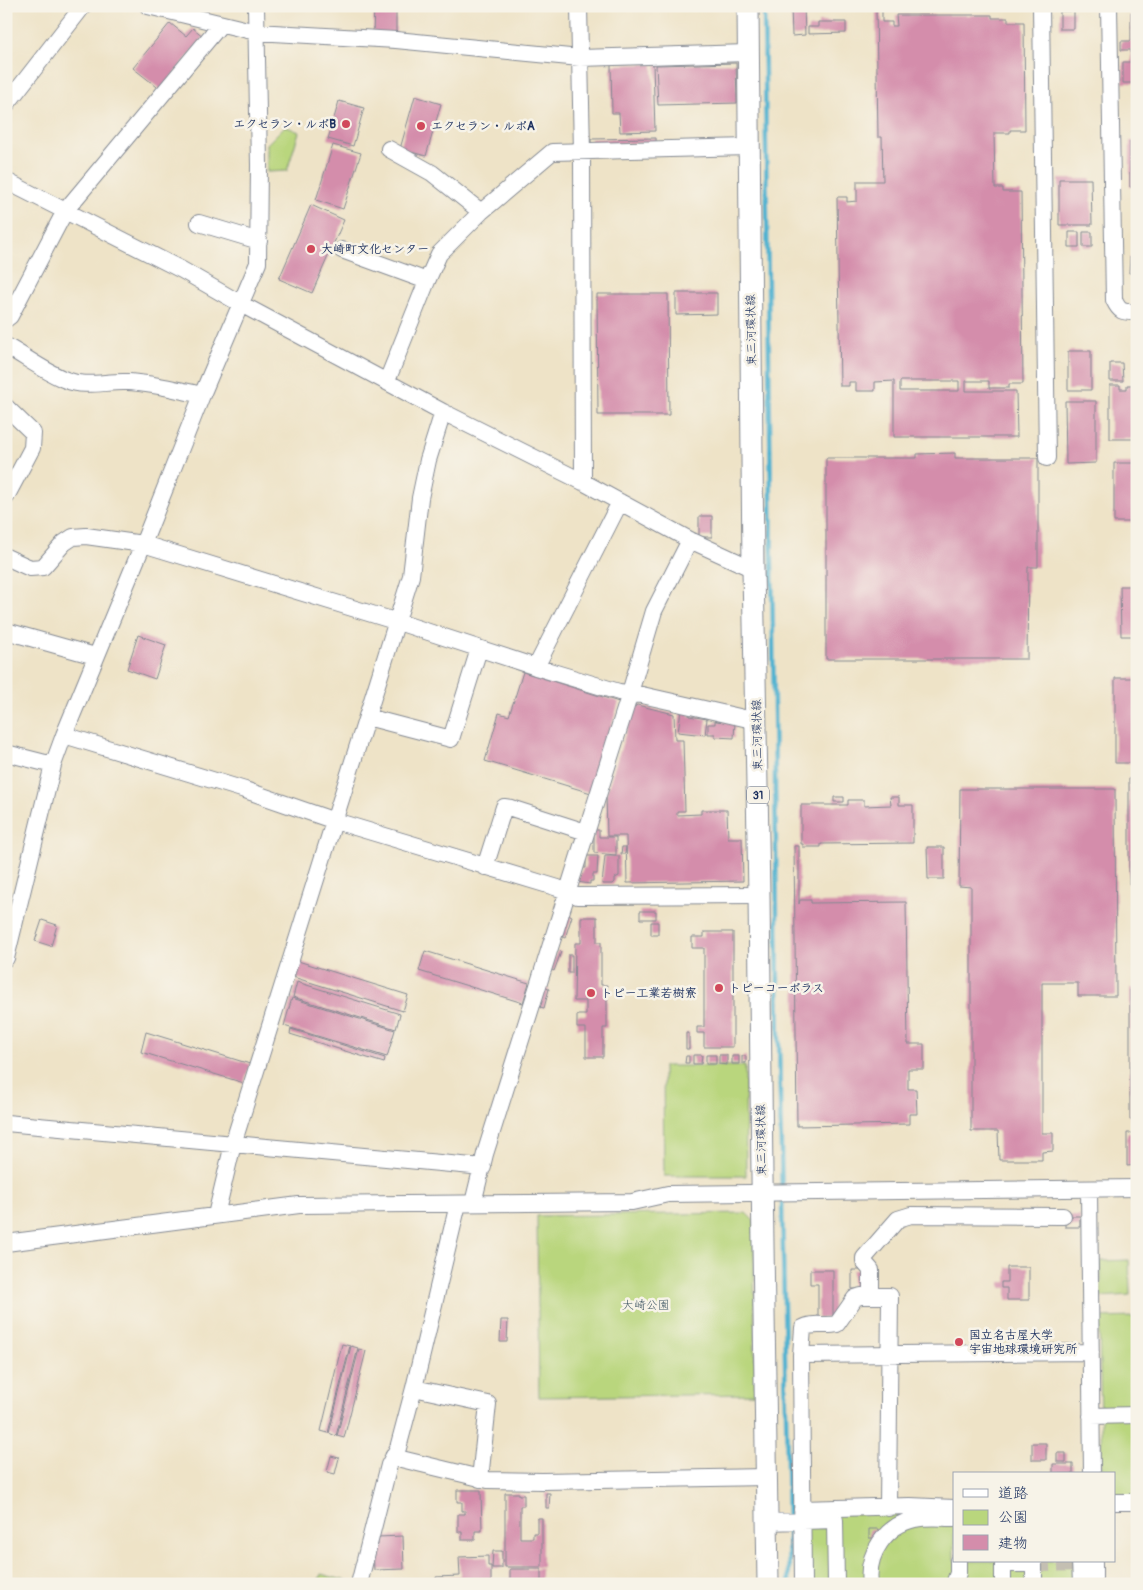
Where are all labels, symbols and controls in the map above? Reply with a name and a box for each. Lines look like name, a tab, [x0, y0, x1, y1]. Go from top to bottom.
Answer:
place label: エクセラン・ルポB	[233, 117, 336, 132]
marker: エクセラン・ルポB	[340, 118, 352, 130]
place label: エクセラン・ルポA	[431, 119, 535, 134]
marker: エクセラン・ルポA	[415, 120, 427, 132]
place label: 大崎町文化センター	[321, 242, 429, 257]
marker: 大崎町文化センター	[305, 243, 317, 255]
street label: 東三河環状線	[743, 294, 760, 366]
street label: 東三河環状線	[749, 699, 766, 771]
road number: 31	[747, 786, 769, 804]
place label: トピーコーポラス	[729, 981, 824, 996]
marker: トピーコーポラス	[713, 982, 725, 994]
place label: トピー工業若樹寮	[601, 986, 697, 1001]
marker: トピー工業若樹寮	[585, 987, 597, 999]
street label: 東三河環状線	[753, 1104, 770, 1176]
park label: 大崎公園	[622, 1298, 670, 1313]
place label: 国立名古屋大学 宇宙地球環境研究所	[969, 1328, 1078, 1357]
marker: 国立名古屋大学 宇宙地球環境研究所	[953, 1336, 965, 1348]
legend	[953, 1472, 1116, 1562]
text: 道路	[998, 1484, 1028, 1503]
text: 公園	[998, 1508, 1028, 1527]
text: 建物	[998, 1534, 1028, 1553]

